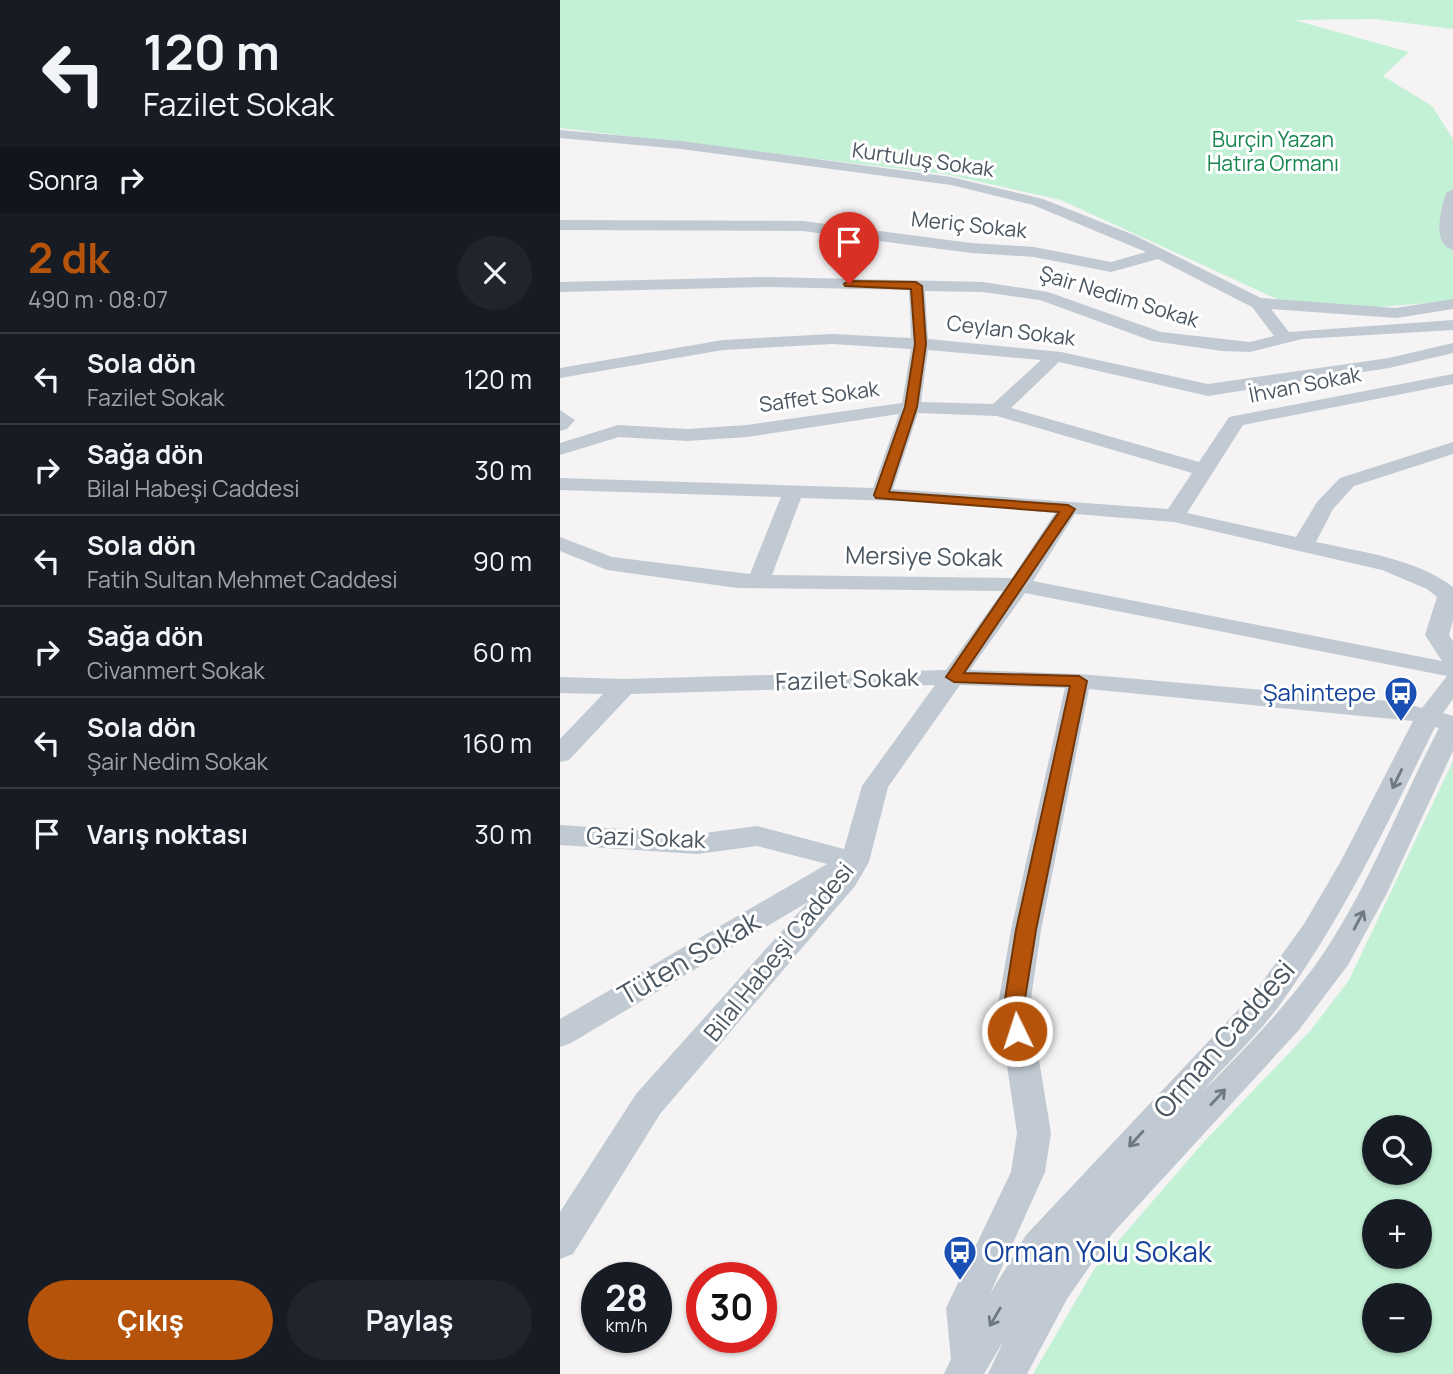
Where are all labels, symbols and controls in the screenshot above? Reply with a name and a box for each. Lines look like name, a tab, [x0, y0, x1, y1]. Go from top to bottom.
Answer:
text: 120 m	[143, 18, 280, 85]
icon: left	[28, 28, 119, 119]
text: Fazilet Sokak	[143, 82, 334, 126]
park label: Burçin Yazan Hatıra Ormanı	[1207, 125, 1339, 177]
street label: Kurtuluş Sokak	[850, 135, 997, 183]
icon: right	[112, 161, 150, 199]
text: Sonra	[28, 162, 98, 198]
street label: Meriç Sokak	[910, 204, 1029, 244]
pin	[819, 212, 879, 284]
icon: arrive	[830, 223, 868, 261]
text: 2 dk	[28, 228, 110, 286]
button: close	[458, 236, 532, 310]
street label: Şair Nedim Sokak	[1036, 259, 1203, 334]
text: 490 m · 08:07	[28, 283, 168, 315]
street label: Ceylan Sokak	[945, 308, 1078, 352]
text: Sola dön	[87, 345, 196, 381]
street label: İhvan Sokak	[1246, 359, 1364, 409]
icon: left	[28, 360, 66, 398]
text: 120 m	[464, 361, 532, 397]
street label: Saffet Sokak	[757, 374, 881, 418]
text: Fazilet Sokak	[87, 381, 224, 413]
text: Sağa dön	[87, 436, 204, 472]
icon: right	[28, 451, 66, 489]
text: 30 m	[475, 452, 532, 488]
text: Bilal Habeşi Caddesi	[87, 472, 300, 504]
text: Sola dön	[87, 527, 196, 563]
street label: Mersiye Sokak	[845, 538, 1004, 573]
icon: left	[28, 542, 66, 580]
text: 90 m	[473, 543, 532, 579]
text: Fatih Sultan Mehmet Caddesi	[87, 563, 398, 595]
text: Sağa dön	[87, 618, 204, 654]
icon: right	[28, 633, 66, 671]
text: 60 m	[473, 634, 532, 670]
text: Civanmert Sokak	[87, 654, 265, 686]
street label: Fazilet Sokak	[775, 659, 920, 697]
bus stop icon: Şahintepe	[1382, 674, 1420, 723]
place label: Şahintepe	[1263, 675, 1376, 708]
text: Sola dön	[87, 709, 196, 745]
icon: left	[28, 724, 66, 762]
text: 160 m	[463, 725, 532, 761]
text: Şair Nedim Sokak	[87, 745, 268, 777]
one-way arrow	[1389, 768, 1403, 789]
icon: arrive	[28, 815, 66, 853]
text: Varış noktası	[87, 816, 248, 852]
text: 30 m	[475, 816, 532, 852]
street label: Gazi Sokak	[586, 818, 707, 855]
street label: Bilal Habeşi Caddesi	[695, 854, 860, 1048]
street label: Tüten Sokak	[611, 901, 767, 1013]
one-way arrow	[1352, 910, 1366, 930]
street label: Orman Caddesi	[1144, 951, 1303, 1126]
position arrow	[980, 994, 1054, 1068]
one-way arrow	[1209, 1089, 1226, 1106]
map controls	[1362, 1115, 1432, 1353]
button: search	[1362, 1115, 1432, 1185]
one-way arrow	[1127, 1130, 1144, 1147]
button: +	[1362, 1199, 1432, 1269]
place label: Orman Yolu Sokak	[984, 1232, 1213, 1270]
bus stop icon: Orman Yolu Sokak	[941, 1233, 979, 1282]
speed limit sign: 30	[686, 1262, 777, 1353]
text: 28	[605, 1274, 648, 1322]
button: Çıkış	[28, 1280, 273, 1360]
button: Paylaş	[287, 1280, 532, 1360]
button: −	[1362, 1283, 1432, 1353]
one-way arrow	[988, 1306, 1002, 1326]
text: km/h	[606, 1313, 647, 1337]

